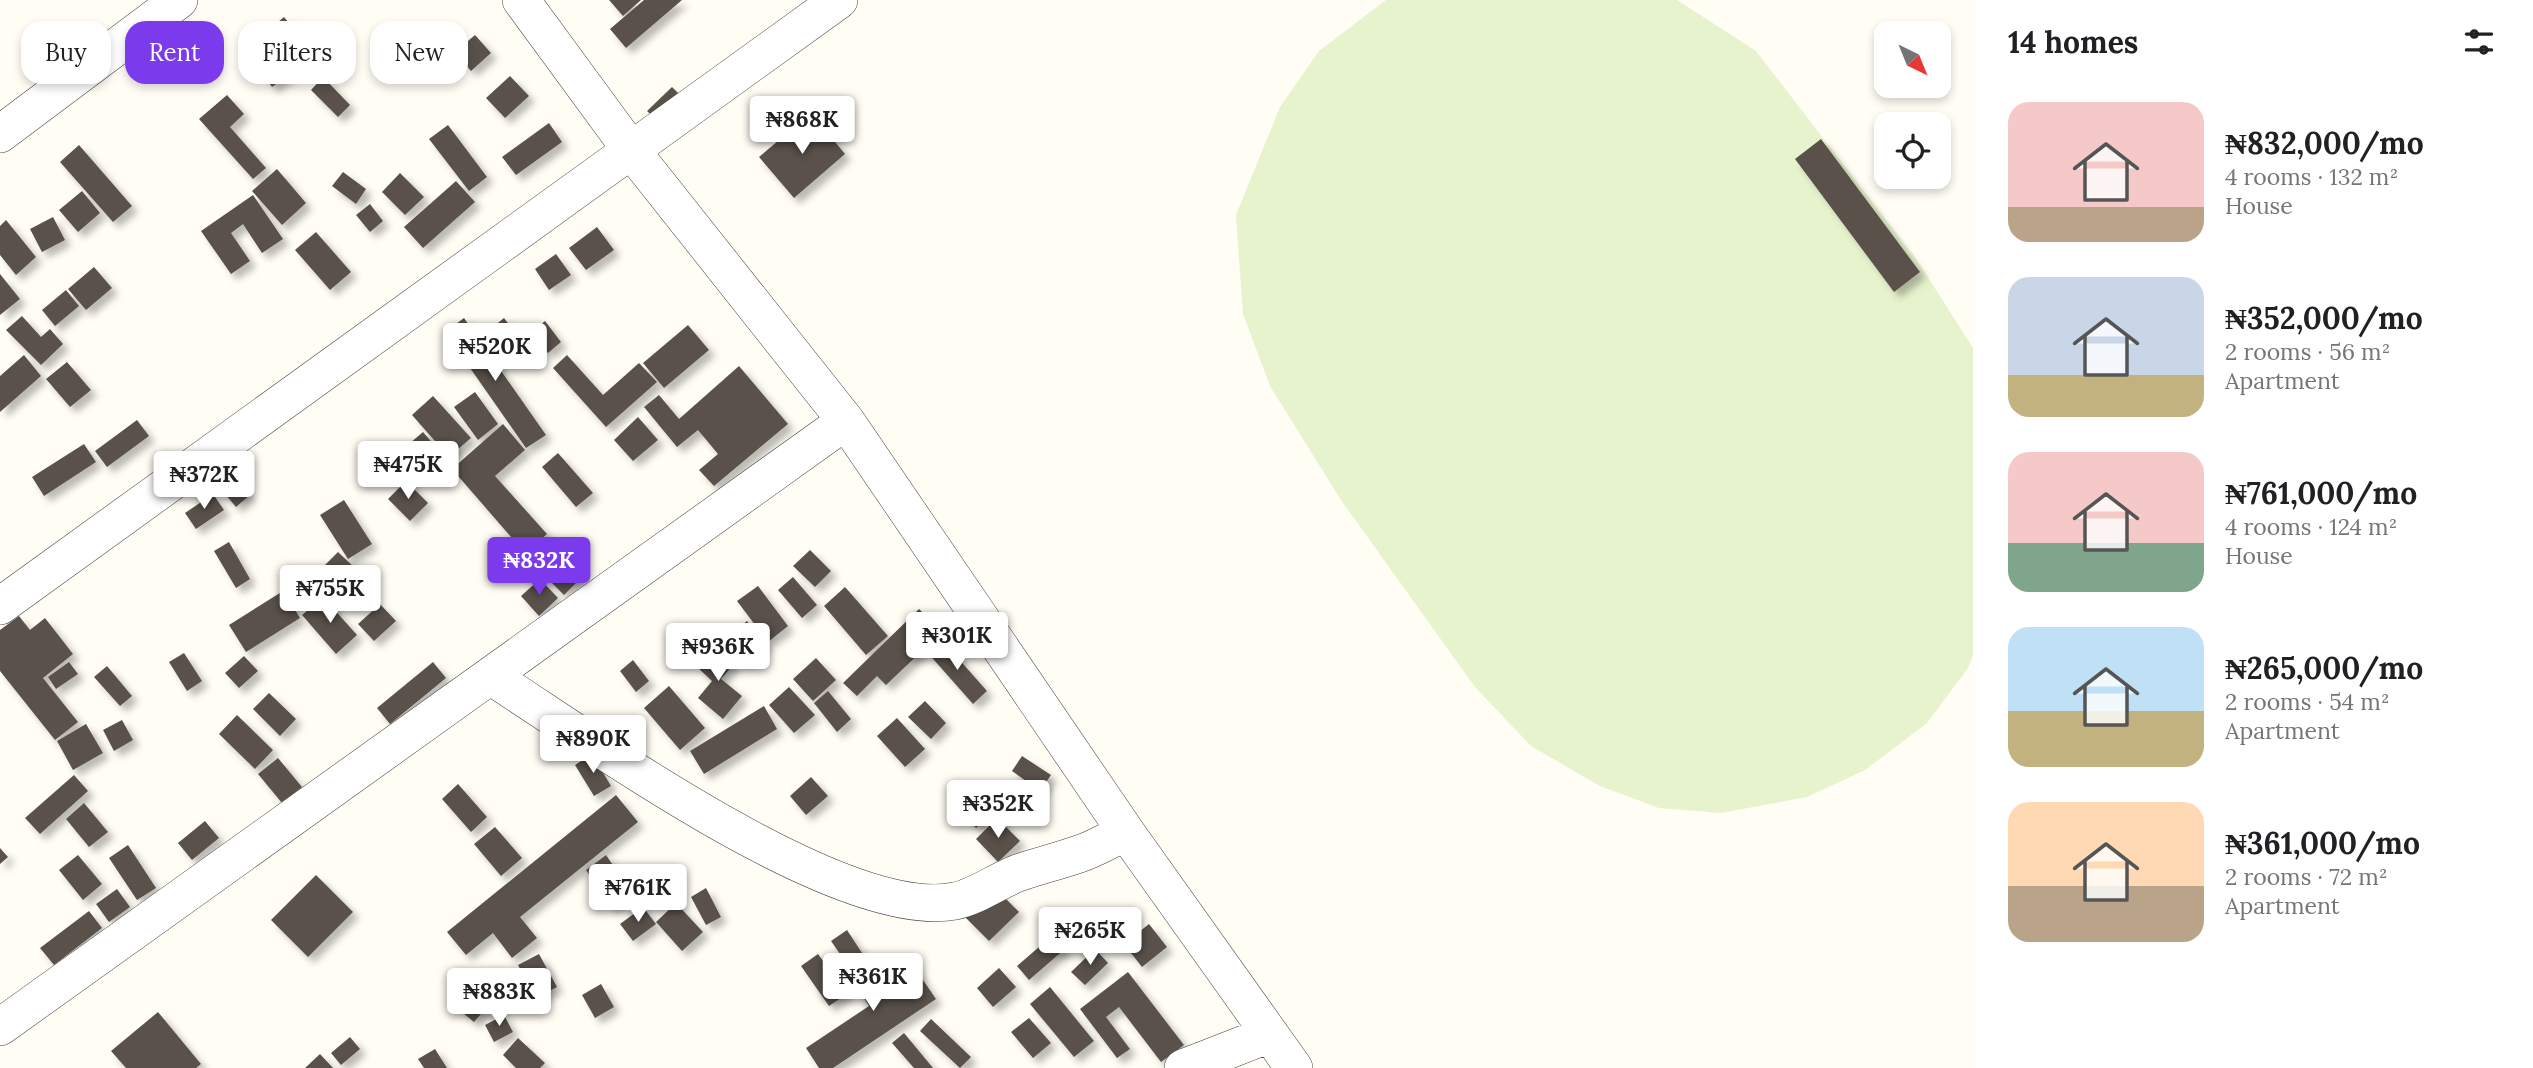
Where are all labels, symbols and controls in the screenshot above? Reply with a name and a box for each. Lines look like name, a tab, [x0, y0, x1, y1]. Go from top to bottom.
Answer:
chip: Buy	[21, 21, 111, 84]
chip: Rent	[125, 21, 224, 84]
chip: Filters	[238, 21, 356, 84]
chip: New	[370, 21, 468, 84]
north arrow	[1874, 21, 1951, 98]
map controls	[1874, 21, 1951, 189]
text: 14 homes	[2008, 23, 2138, 61]
icon: filters	[2460, 23, 2498, 61]
pin: ₦868K	[753, 96, 851, 156]
text: ₦868K	[766, 104, 838, 133]
button: locate	[1874, 112, 1951, 189]
text: ₦832,000/mo	[2225, 124, 2424, 162]
icon: home	[2064, 130, 2148, 214]
text: 4 rooms · 132 m²	[2225, 162, 2398, 191]
text: House	[2225, 191, 2293, 220]
text: ₦352,000/mo	[2225, 299, 2423, 337]
icon: home	[2064, 305, 2148, 389]
pin: ₦520K	[446, 324, 544, 383]
text: ₦520K	[459, 331, 531, 360]
text: 2 rooms · 56 m²	[2225, 337, 2390, 366]
text: Apartment	[2225, 366, 2340, 395]
pin: ₦475K	[359, 442, 457, 501]
text: ₦475K	[374, 449, 442, 478]
pin: ₦372K	[155, 452, 253, 511]
text: ₦372K	[170, 459, 238, 488]
text: ₦761,000/mo	[2225, 474, 2417, 512]
icon: home	[2064, 480, 2148, 564]
text: 4 rooms · 124 m²	[2225, 512, 2397, 541]
pin: ₦832K	[490, 538, 588, 597]
text: House	[2225, 541, 2293, 570]
text: ₦832K	[503, 545, 575, 574]
pin: ₦755K	[281, 566, 379, 625]
text: ₦755K	[296, 573, 364, 602]
pin: ₦301K	[908, 612, 1006, 672]
text: ₦301K	[922, 620, 992, 649]
pin: ₦936K	[669, 624, 767, 683]
text: ₦936K	[682, 631, 754, 660]
text: ₦265,000/mo	[2225, 649, 2423, 687]
icon: home	[2064, 655, 2148, 739]
text: 2 rooms · 54 m²	[2225, 687, 2390, 716]
pin: ₦890K	[544, 716, 642, 775]
text: Apartment	[2225, 716, 2340, 745]
text: ₦890K	[556, 723, 630, 752]
pin: ₦352K	[949, 780, 1047, 840]
text: ₦352K	[963, 788, 1033, 817]
text: ₦361,000/mo	[2225, 824, 2420, 862]
icon: home	[2064, 830, 2148, 914]
text: 2 rooms · 72 m²	[2225, 862, 2388, 891]
pin: ₦761K	[589, 864, 687, 924]
text: ₦761K	[605, 872, 671, 901]
text: Apartment	[2225, 891, 2340, 920]
pin: ₦265K	[1041, 908, 1139, 967]
text: ₦265K	[1055, 915, 1125, 944]
pin: ₦361K	[824, 954, 922, 1013]
text: ₦361K	[839, 961, 907, 990]
pin: ₦883K	[450, 968, 548, 1028]
text: ₦883K	[463, 976, 535, 1005]

